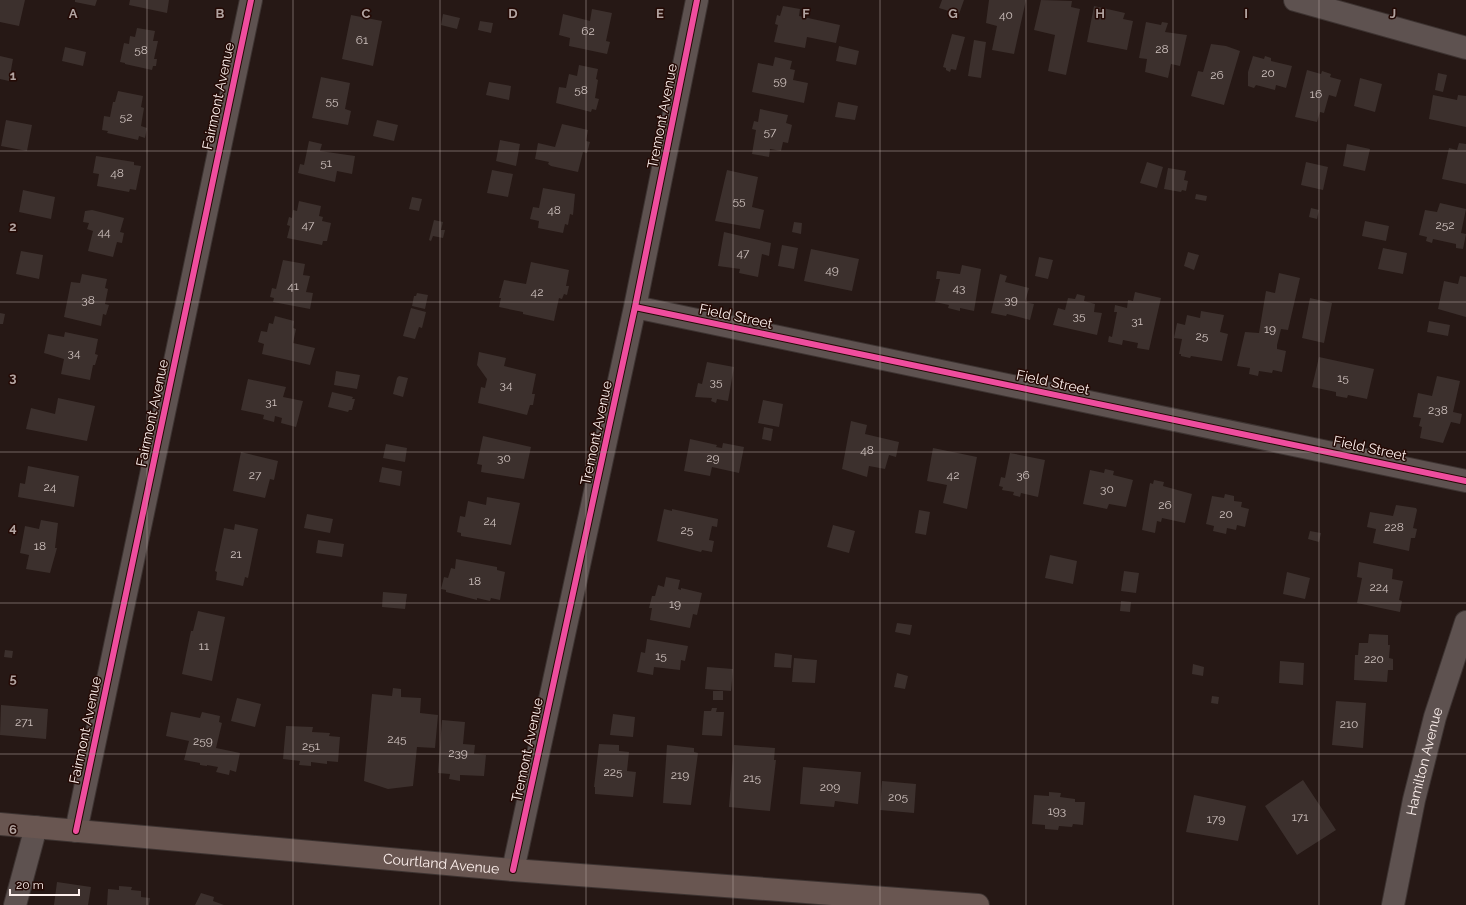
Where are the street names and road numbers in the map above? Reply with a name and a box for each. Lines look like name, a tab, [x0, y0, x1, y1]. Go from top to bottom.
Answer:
street label: Fairmont Avenue	[199, 41, 237, 151]
street label: Tremont Avenue	[644, 62, 680, 170]
street label: Field Street	[698, 300, 774, 332]
street label: Fairmont Avenue	[133, 358, 171, 468]
street label: Field Street	[1015, 366, 1091, 398]
street label: Tremont Avenue	[577, 379, 615, 487]
street label: Field Street	[1332, 432, 1408, 464]
street label: Fairmont Avenue	[66, 675, 104, 785]
street label: Tremont Avenue	[508, 696, 546, 804]
street label: Hamilton Avenue	[1403, 705, 1446, 817]
street label: Courtland Avenue	[382, 850, 500, 877]

